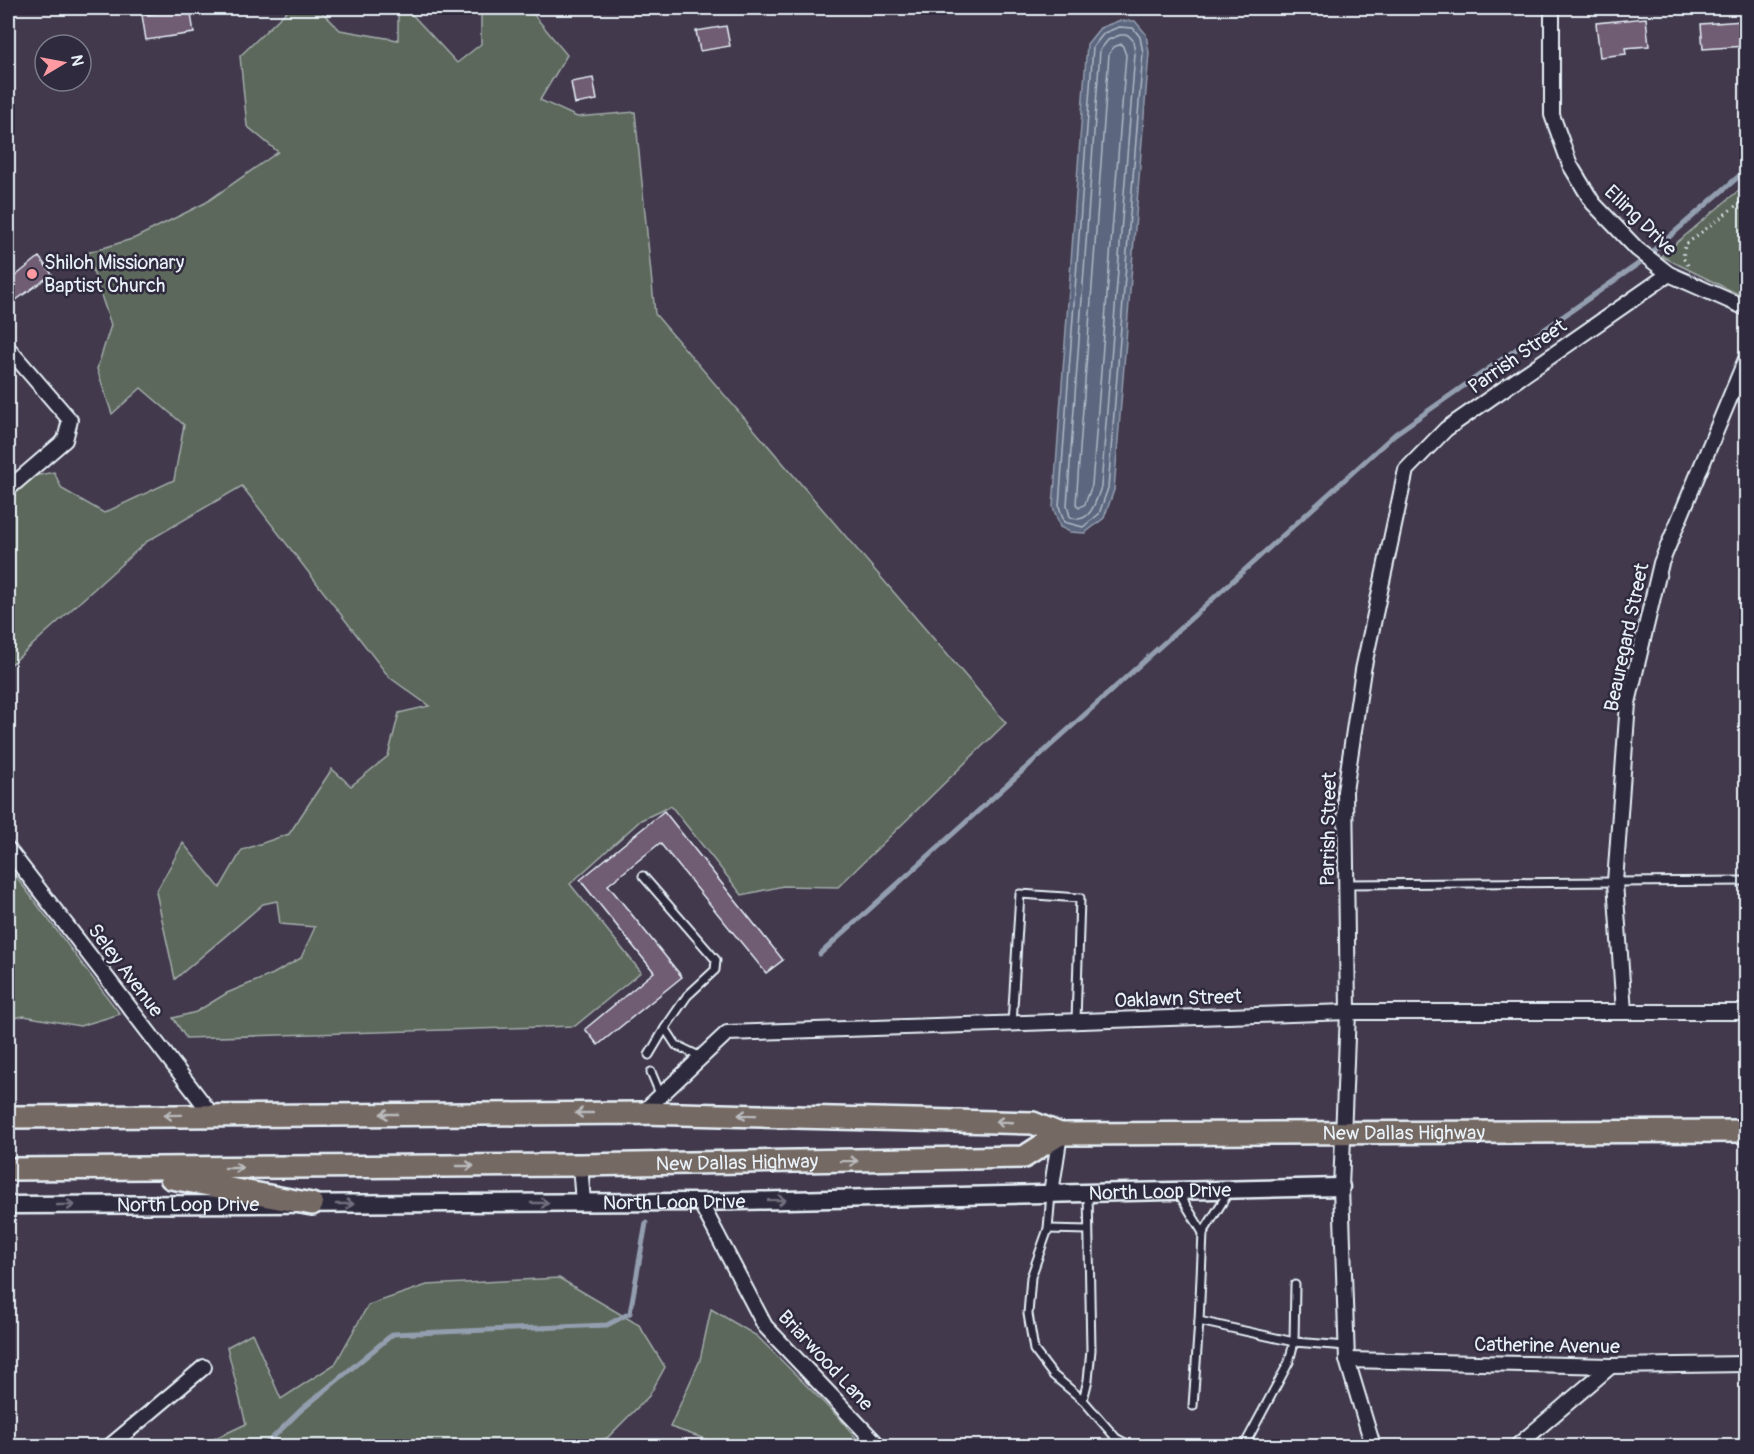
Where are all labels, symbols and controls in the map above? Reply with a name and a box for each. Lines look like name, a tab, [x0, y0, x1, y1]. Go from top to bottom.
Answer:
north arrow	[33, 33, 93, 93]
text: N	[66, 54, 88, 68]
street label: Elling Drive	[1599, 180, 1682, 261]
place label: Shiloh Missionary Baptist Church	[44, 250, 185, 298]
marker: Shiloh Missionary Baptist Church	[25, 267, 39, 281]
street label: Parrish Street	[1463, 313, 1572, 399]
street label: Beauregard Street	[1599, 560, 1655, 714]
street label: Parrish Street	[1315, 771, 1342, 886]
street label: Seley Avenue	[82, 919, 169, 1022]
street label: Oaklawn Street	[1114, 984, 1243, 1013]
one-way arrow	[574, 1107, 594, 1119]
one-way arrow	[379, 1108, 399, 1120]
one-way arrow	[163, 1109, 183, 1121]
one-way arrow	[737, 1109, 757, 1121]
one-way arrow	[994, 1117, 1014, 1128]
street label: New Dallas Highway	[1322, 1120, 1485, 1146]
street label: New Dallas Highway	[656, 1149, 819, 1177]
one-way arrow	[838, 1155, 858, 1166]
one-way arrow	[454, 1160, 474, 1172]
one-way arrow	[223, 1162, 243, 1174]
street label: North Loop Drive	[1088, 1178, 1232, 1206]
street label: North Loop Drive	[603, 1189, 746, 1215]
street label: North Loop Drive	[117, 1192, 260, 1218]
one-way arrow	[766, 1194, 786, 1205]
one-way arrow	[529, 1197, 549, 1209]
one-way arrow	[334, 1198, 354, 1210]
one-way arrow	[55, 1199, 75, 1211]
street label: Briarwood Lane	[773, 1305, 879, 1416]
street label: Catherine Avenue	[1474, 1332, 1620, 1359]

